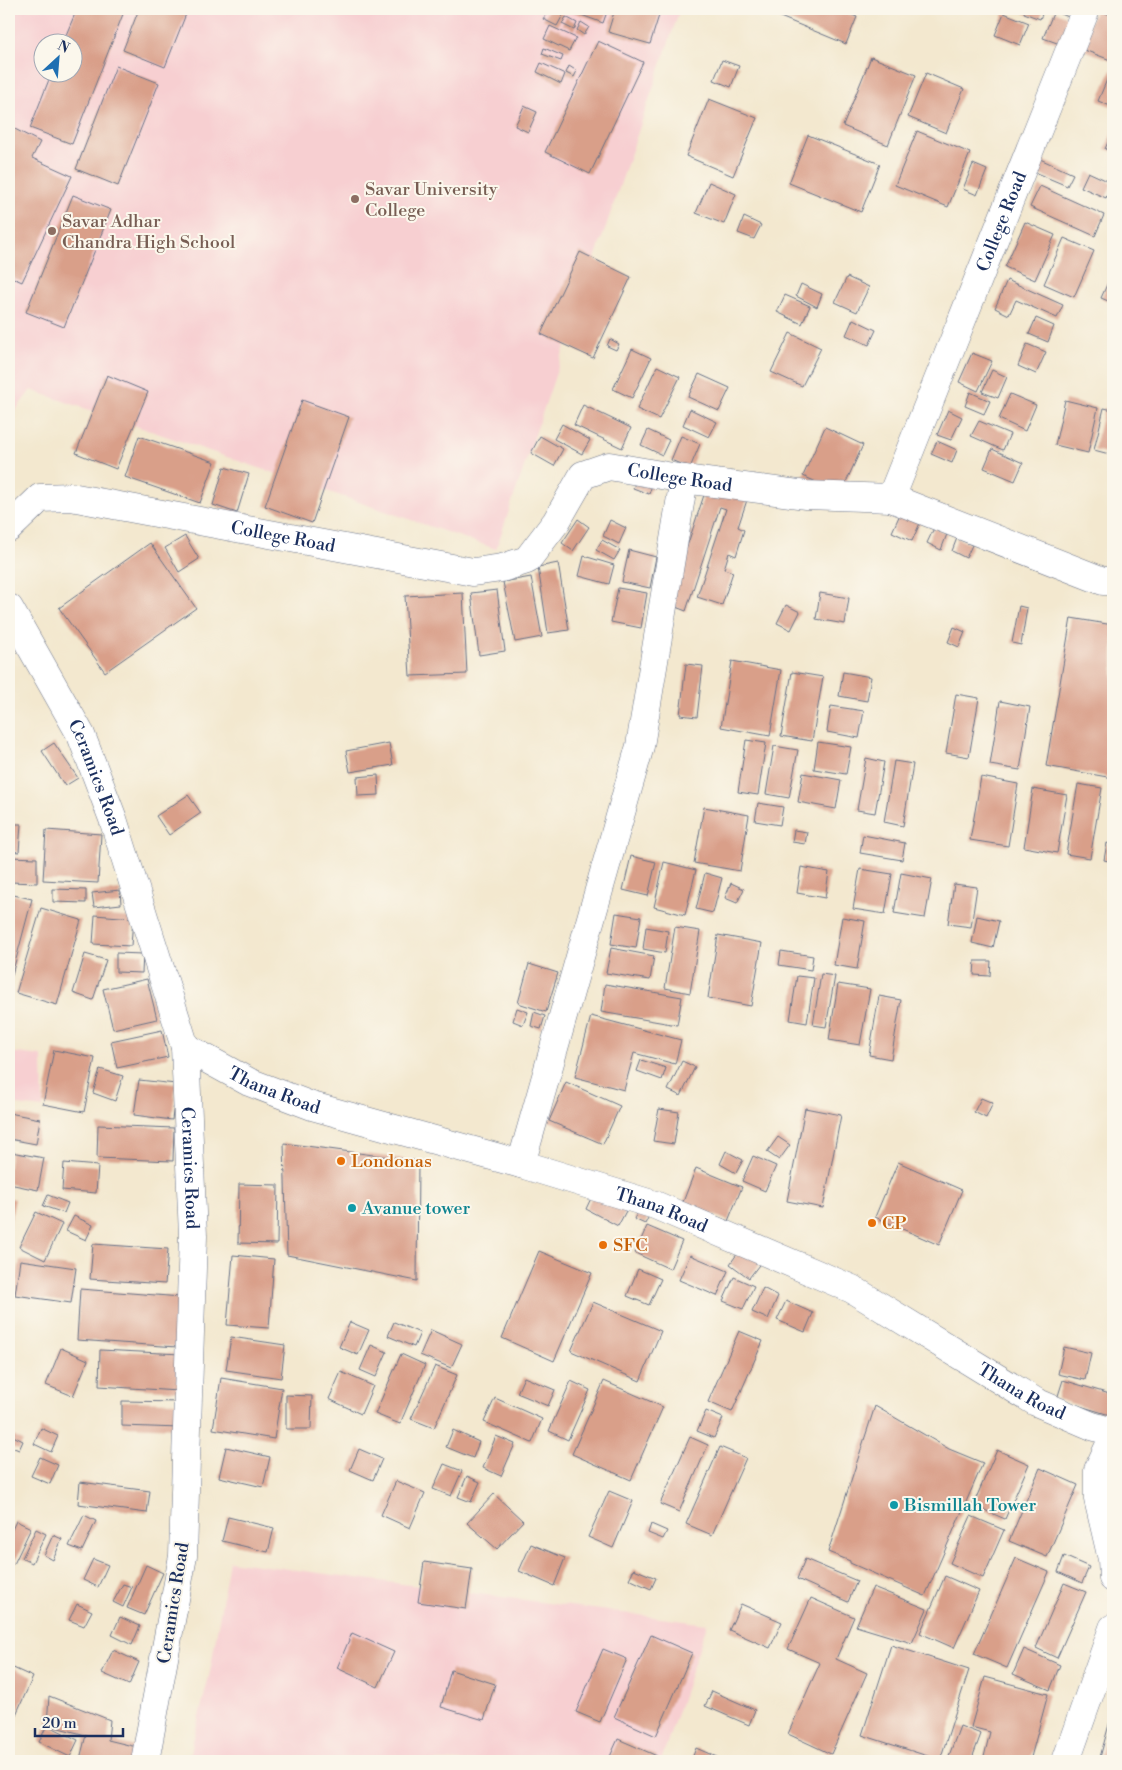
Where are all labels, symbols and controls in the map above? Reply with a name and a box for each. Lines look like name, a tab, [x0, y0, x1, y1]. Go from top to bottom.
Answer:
north arrow	[32, 32, 82, 82]
text: N	[54, 37, 72, 58]
street label: College Road	[971, 168, 1032, 275]
place label: Savar University College	[365, 178, 498, 222]
marker: Savar University College	[349, 193, 361, 205]
place label: Savar Adhar Chandra High School	[62, 210, 236, 254]
marker: Savar Adhar Chandra High School	[46, 225, 58, 237]
street label: College Road	[626, 458, 734, 497]
street label: College Road	[229, 516, 338, 558]
street label: Ceramics Road	[63, 715, 129, 839]
street label: Thana Road	[224, 1062, 324, 1120]
street label: Ceramics Road	[176, 1106, 204, 1230]
place label: Londonas	[351, 1150, 432, 1173]
marker: Londonas	[335, 1155, 347, 1167]
street label: Thana Road	[612, 1182, 712, 1238]
place label: Avanue tower	[361, 1197, 471, 1220]
marker: Avanue tower	[346, 1202, 358, 1214]
place label: CP	[882, 1212, 907, 1235]
marker: CP	[866, 1217, 878, 1229]
place label: SFC	[613, 1234, 648, 1257]
marker: SFC	[597, 1239, 609, 1251]
street label: Thana Road	[973, 1358, 1070, 1426]
place label: Bismillah Tower	[903, 1494, 1037, 1517]
marker: Bismillah Tower	[888, 1499, 900, 1511]
street label: Ceramics Road	[153, 1540, 195, 1665]
scale bar	[35, 1705, 122, 1737]
text: 20 m	[42, 1714, 77, 1733]

